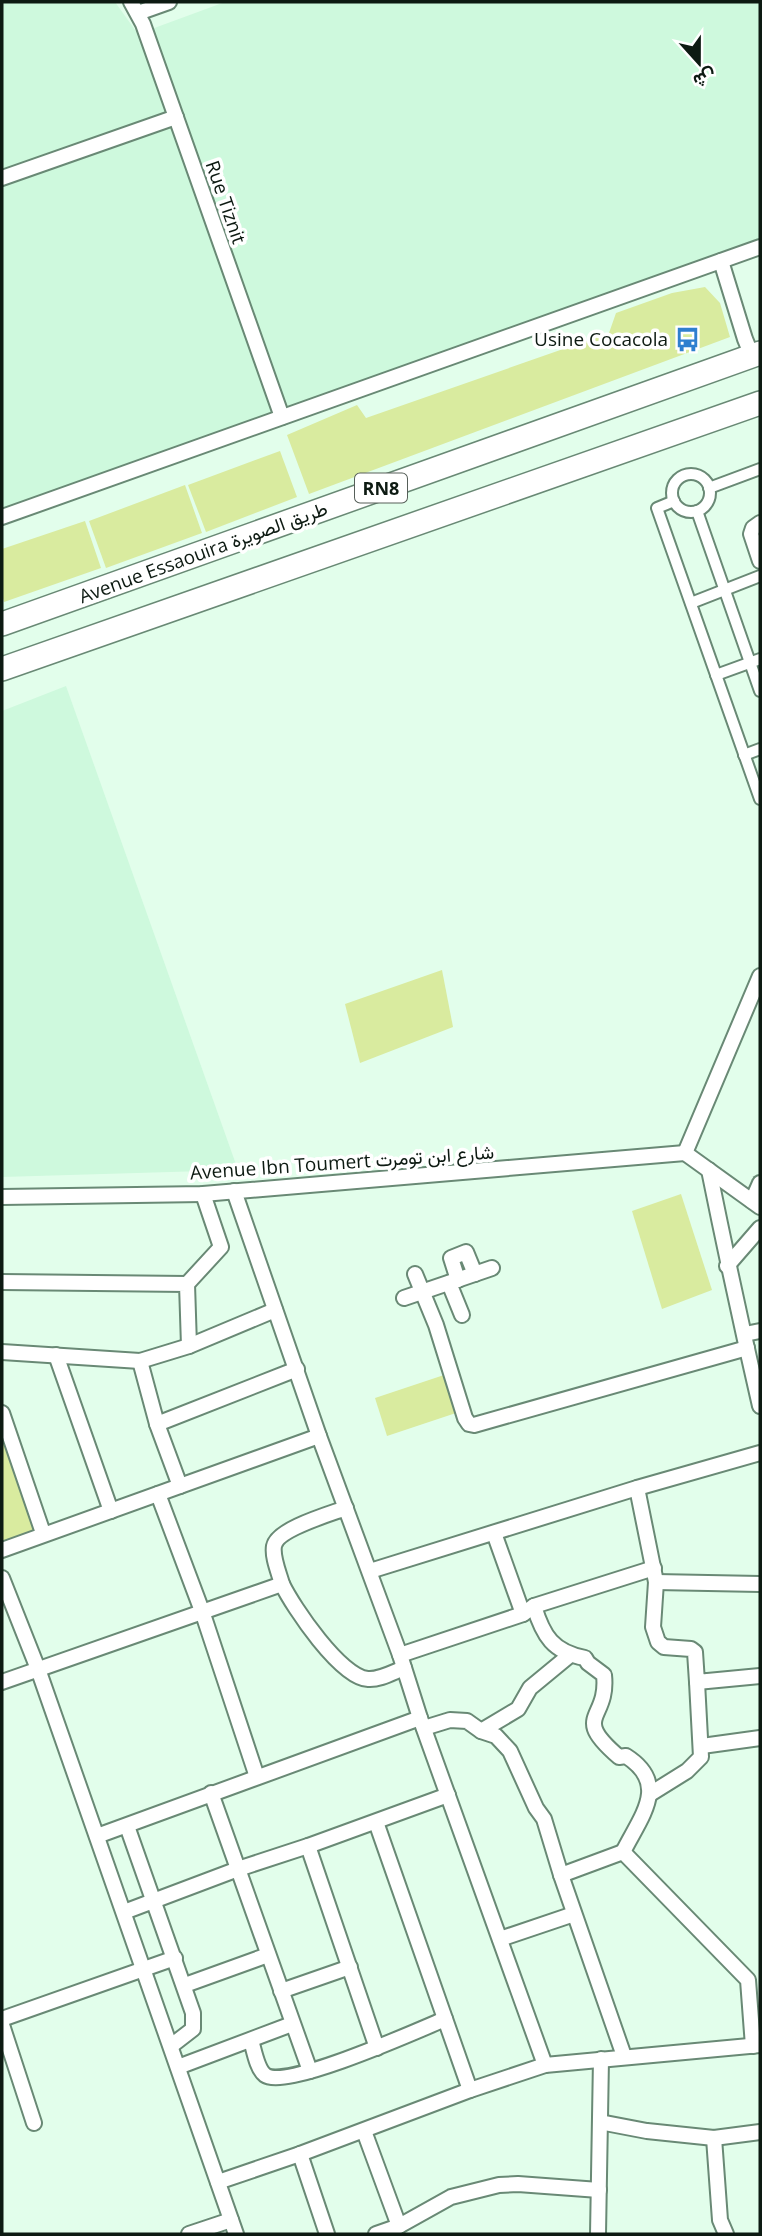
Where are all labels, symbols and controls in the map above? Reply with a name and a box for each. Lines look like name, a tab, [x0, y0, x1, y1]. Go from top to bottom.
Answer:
north arrow	[664, 28, 734, 98]
text: ش	[690, 63, 720, 95]
street label: Rue Tiznit	[200, 157, 252, 247]
bus stop icon: Usine Cocacola	[674, 325, 702, 353]
place label: Usine Cocacola	[534, 326, 668, 352]
road number: RN8	[355, 474, 407, 502]
street label: Avenue Essaouira طريق الصويرة	[75, 495, 331, 609]
street label: Avenue Ibn Toumert شارع ابن تومرت	[189, 1138, 495, 1186]

